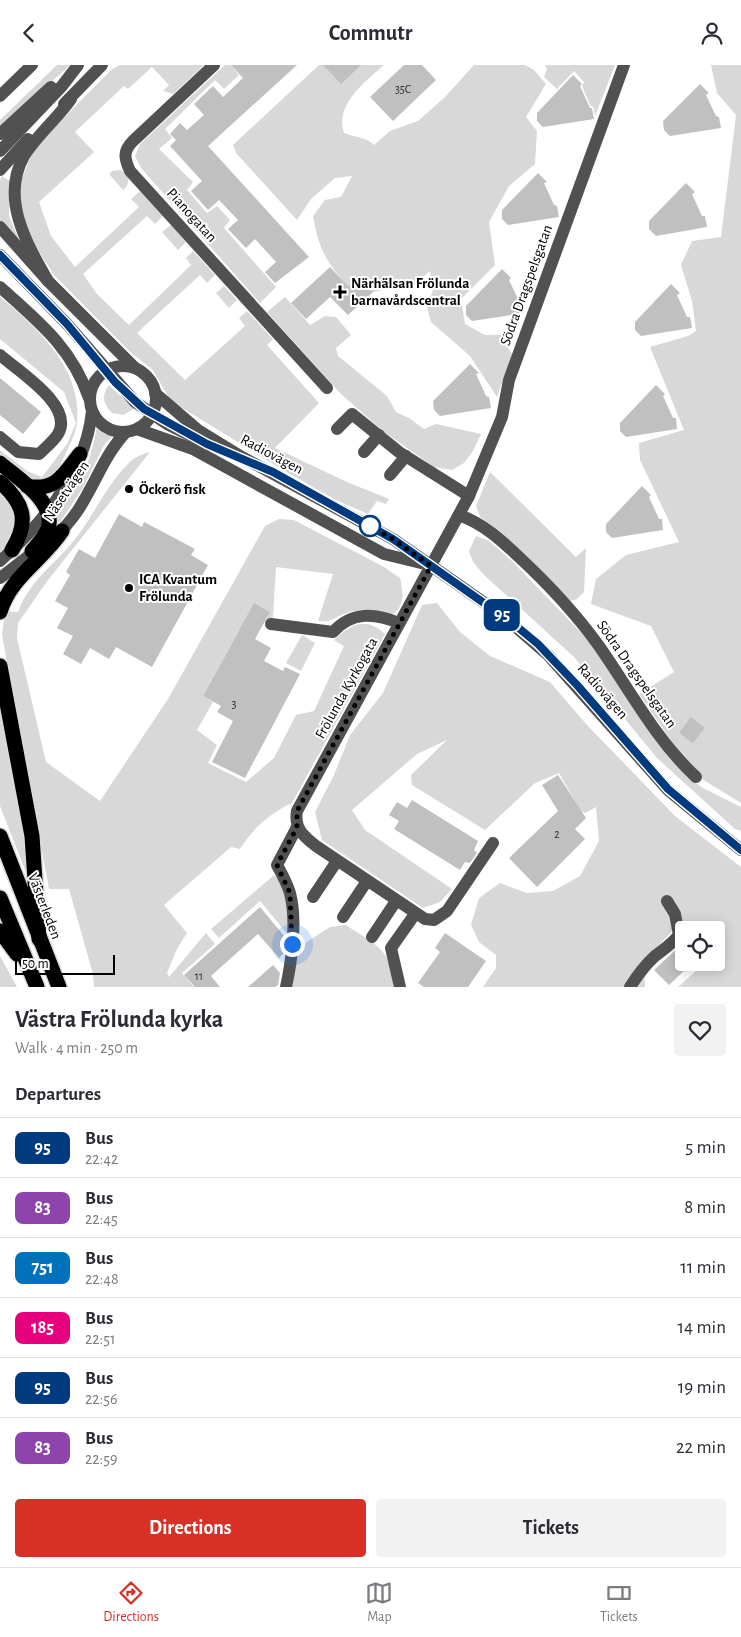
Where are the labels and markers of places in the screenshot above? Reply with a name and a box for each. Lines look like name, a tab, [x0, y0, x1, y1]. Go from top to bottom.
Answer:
place label: Närhälsan Frölunda barnavårdscentral	[351, 276, 469, 308]
marker: Närhälsan Frölunda barnavårdscentral	[333, 285, 347, 299]
place label: Öckerö fisk	[139, 481, 206, 497]
marker: Öckerö fisk	[123, 483, 135, 495]
unlabelled marker	[359, 515, 381, 537]
place label: ICA Kvantum Frölunda	[139, 572, 217, 604]
marker: ICA Kvantum Frölunda	[123, 582, 135, 594]

